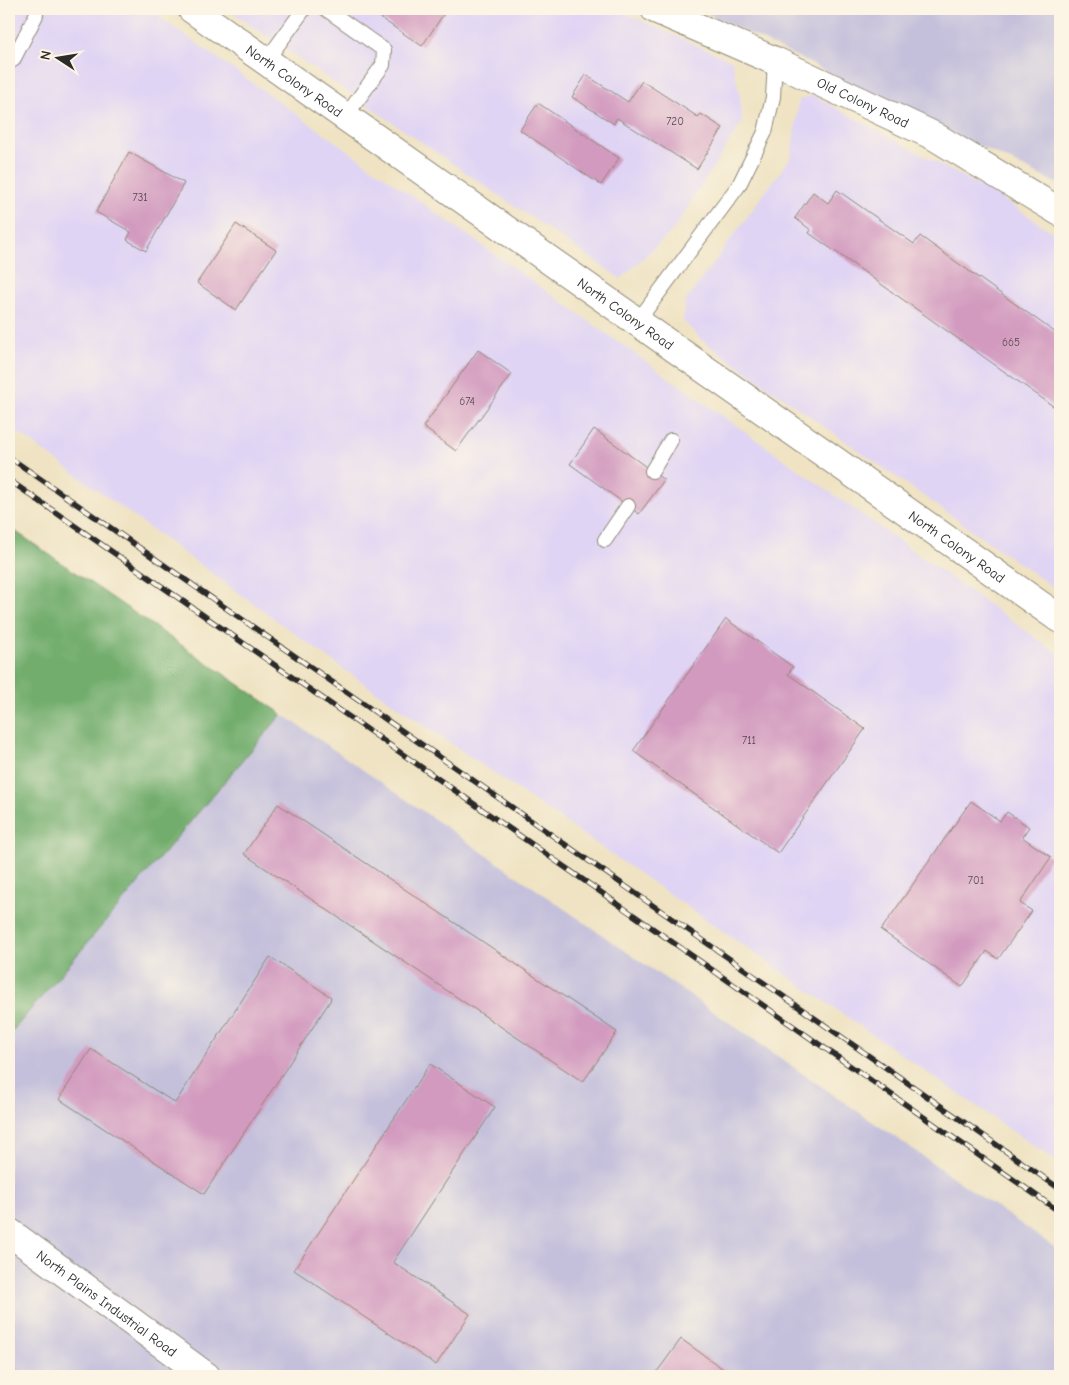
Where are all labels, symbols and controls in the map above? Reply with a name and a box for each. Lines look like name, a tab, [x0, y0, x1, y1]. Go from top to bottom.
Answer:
north arrow	[32, 32, 82, 82]
street label: North Colony Road	[243, 41, 346, 121]
text: N	[37, 49, 55, 62]
street label: Old Colony Road	[814, 74, 912, 131]
house number: 720	[666, 115, 684, 128]
house number: 731	[132, 191, 148, 204]
street label: North Colony Road	[574, 274, 677, 353]
house number: 665	[1002, 336, 1020, 349]
house number: 674	[459, 395, 475, 408]
street label: North Colony Road	[906, 507, 1008, 586]
house number: 711	[742, 734, 756, 747]
house number: 701	[968, 874, 984, 887]
street label: North Plains Industrial Road	[33, 1246, 180, 1360]

